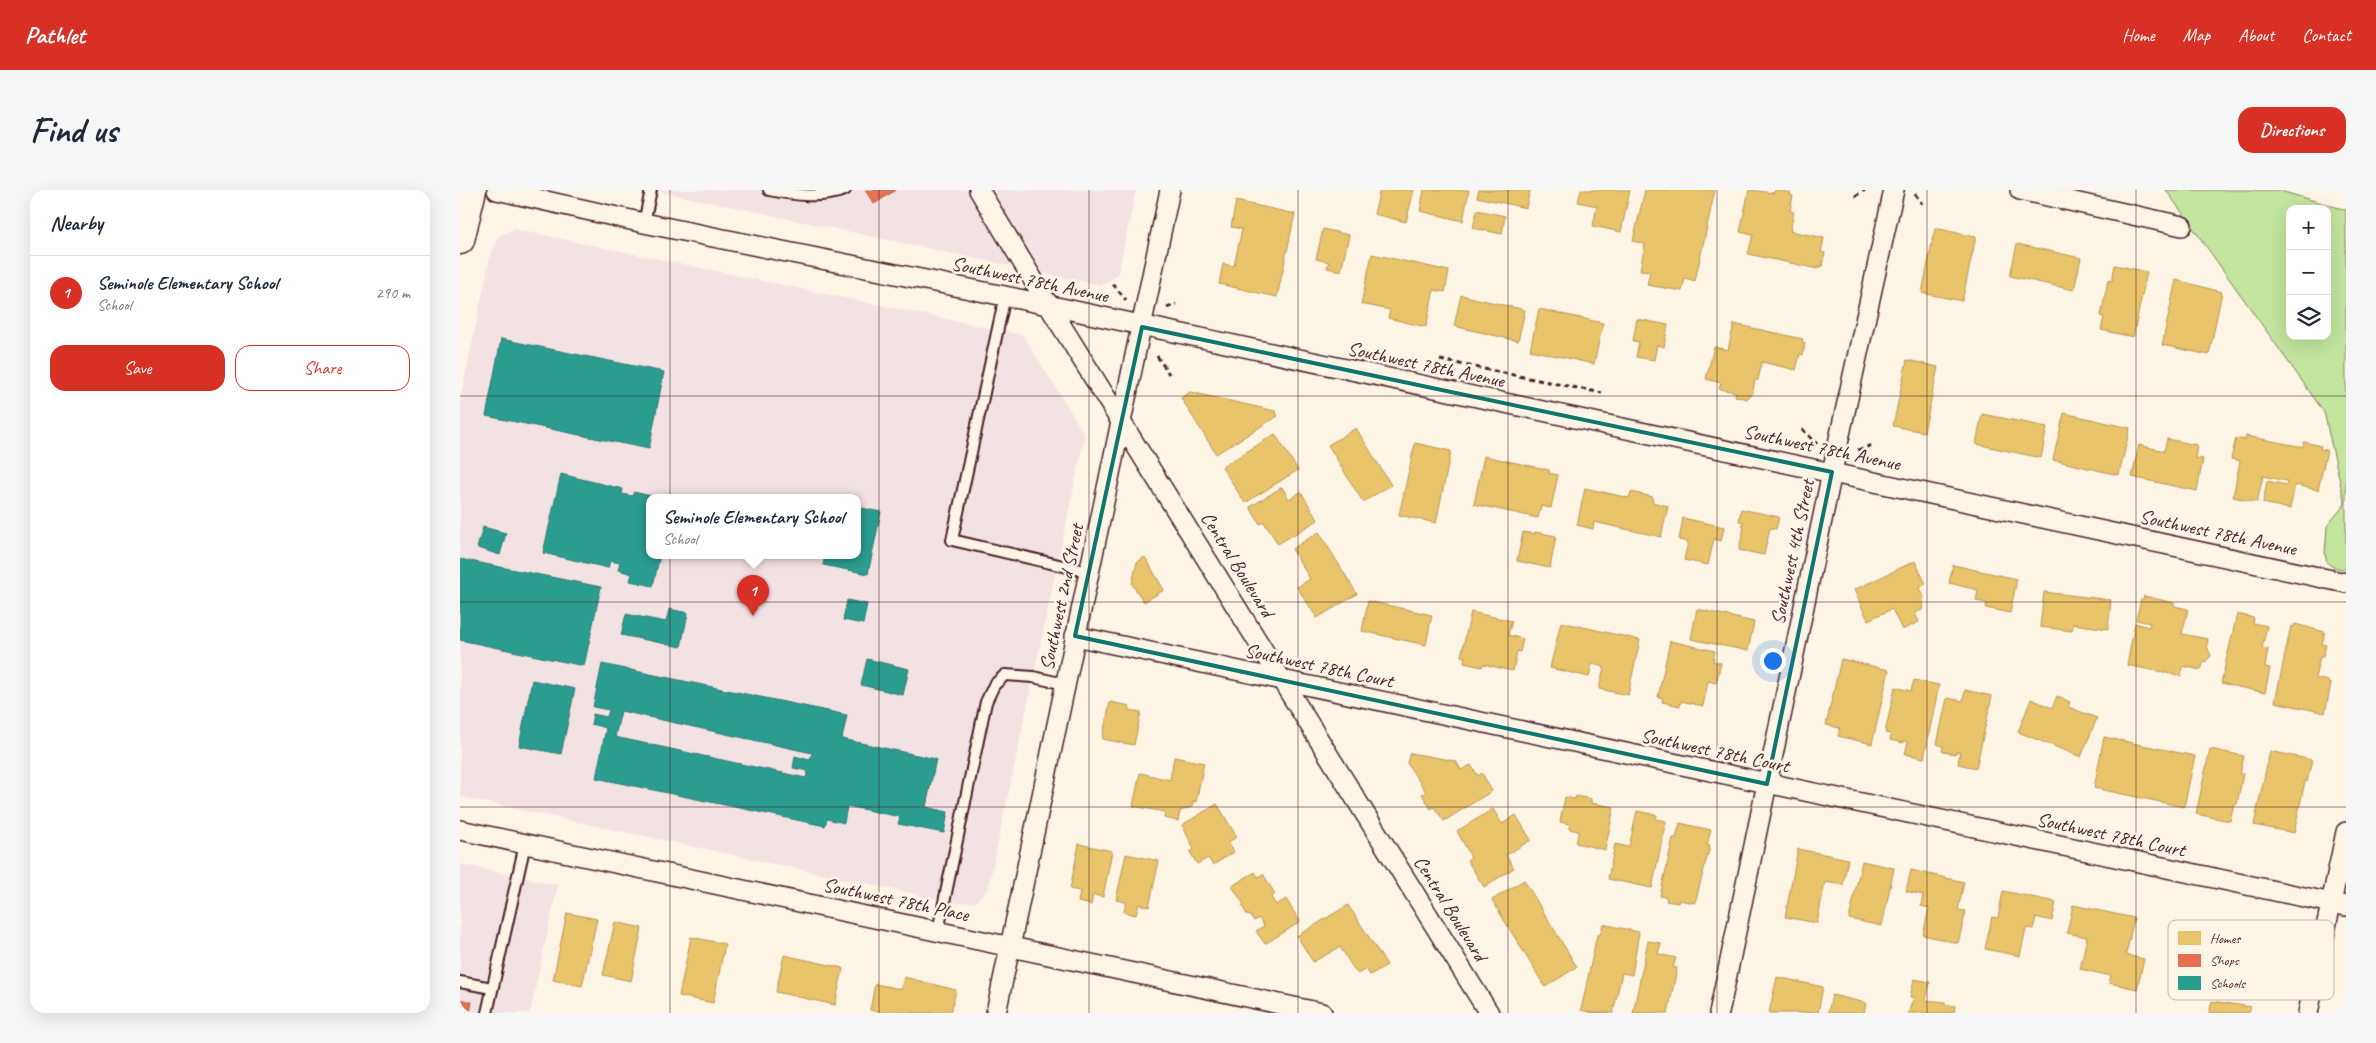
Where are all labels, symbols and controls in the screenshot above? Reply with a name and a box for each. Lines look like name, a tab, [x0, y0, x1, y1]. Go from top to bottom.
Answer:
text: Pathlet	[25, 20, 85, 50]
text: Home	[2122, 24, 2155, 46]
text: Map	[2183, 24, 2210, 46]
text: About	[2238, 24, 2274, 46]
text: Contact	[2302, 24, 2351, 46]
button: Directions	[2238, 107, 2346, 153]
text: Find us	[30, 108, 117, 153]
map controls	[2286, 205, 2331, 340]
button: +	[2286, 205, 2331, 250]
text: Nearby	[50, 210, 103, 236]
button: −	[2286, 250, 2331, 295]
street label: Southwest 78th Avenue	[949, 251, 1112, 309]
text: Seminole Elementary School	[97, 271, 278, 295]
text: 1	[62, 283, 70, 303]
text: 290 m	[376, 283, 410, 303]
text: School	[97, 295, 131, 315]
button: layers	[2286, 295, 2331, 340]
street label: Southwest 78th Avenue	[1345, 336, 1508, 394]
button: Save	[50, 345, 225, 391]
button: Share	[235, 345, 410, 391]
street label: Southwest 78th Avenue	[1741, 419, 1904, 477]
street label: Southwest 4th Street	[1765, 475, 1821, 627]
popup	[646, 494, 861, 559]
street label: Southwest 78th Avenue	[2137, 504, 2300, 562]
text: Seminole Elementary School	[663, 505, 844, 529]
street label: Central Boulevard	[1195, 507, 1282, 624]
street label: Southwest 2nd Street	[1034, 519, 1090, 672]
text: School	[663, 529, 697, 549]
pin: 1	[737, 575, 769, 616]
street label: Southwest 78th Court	[1242, 638, 1398, 694]
your location	[1760, 648, 1786, 674]
street label: Southwest 78th Court	[1638, 723, 1794, 779]
street label: Southwest 78th Court	[2034, 807, 2190, 863]
street label: Central Boulevard	[1408, 851, 1495, 968]
street label: Southwest 78th Place	[821, 872, 973, 927]
legend	[2168, 920, 2334, 1000]
text: Homes	[2210, 930, 2241, 947]
text: Shops	[2210, 952, 2240, 969]
text: Schools	[2210, 975, 2246, 992]

